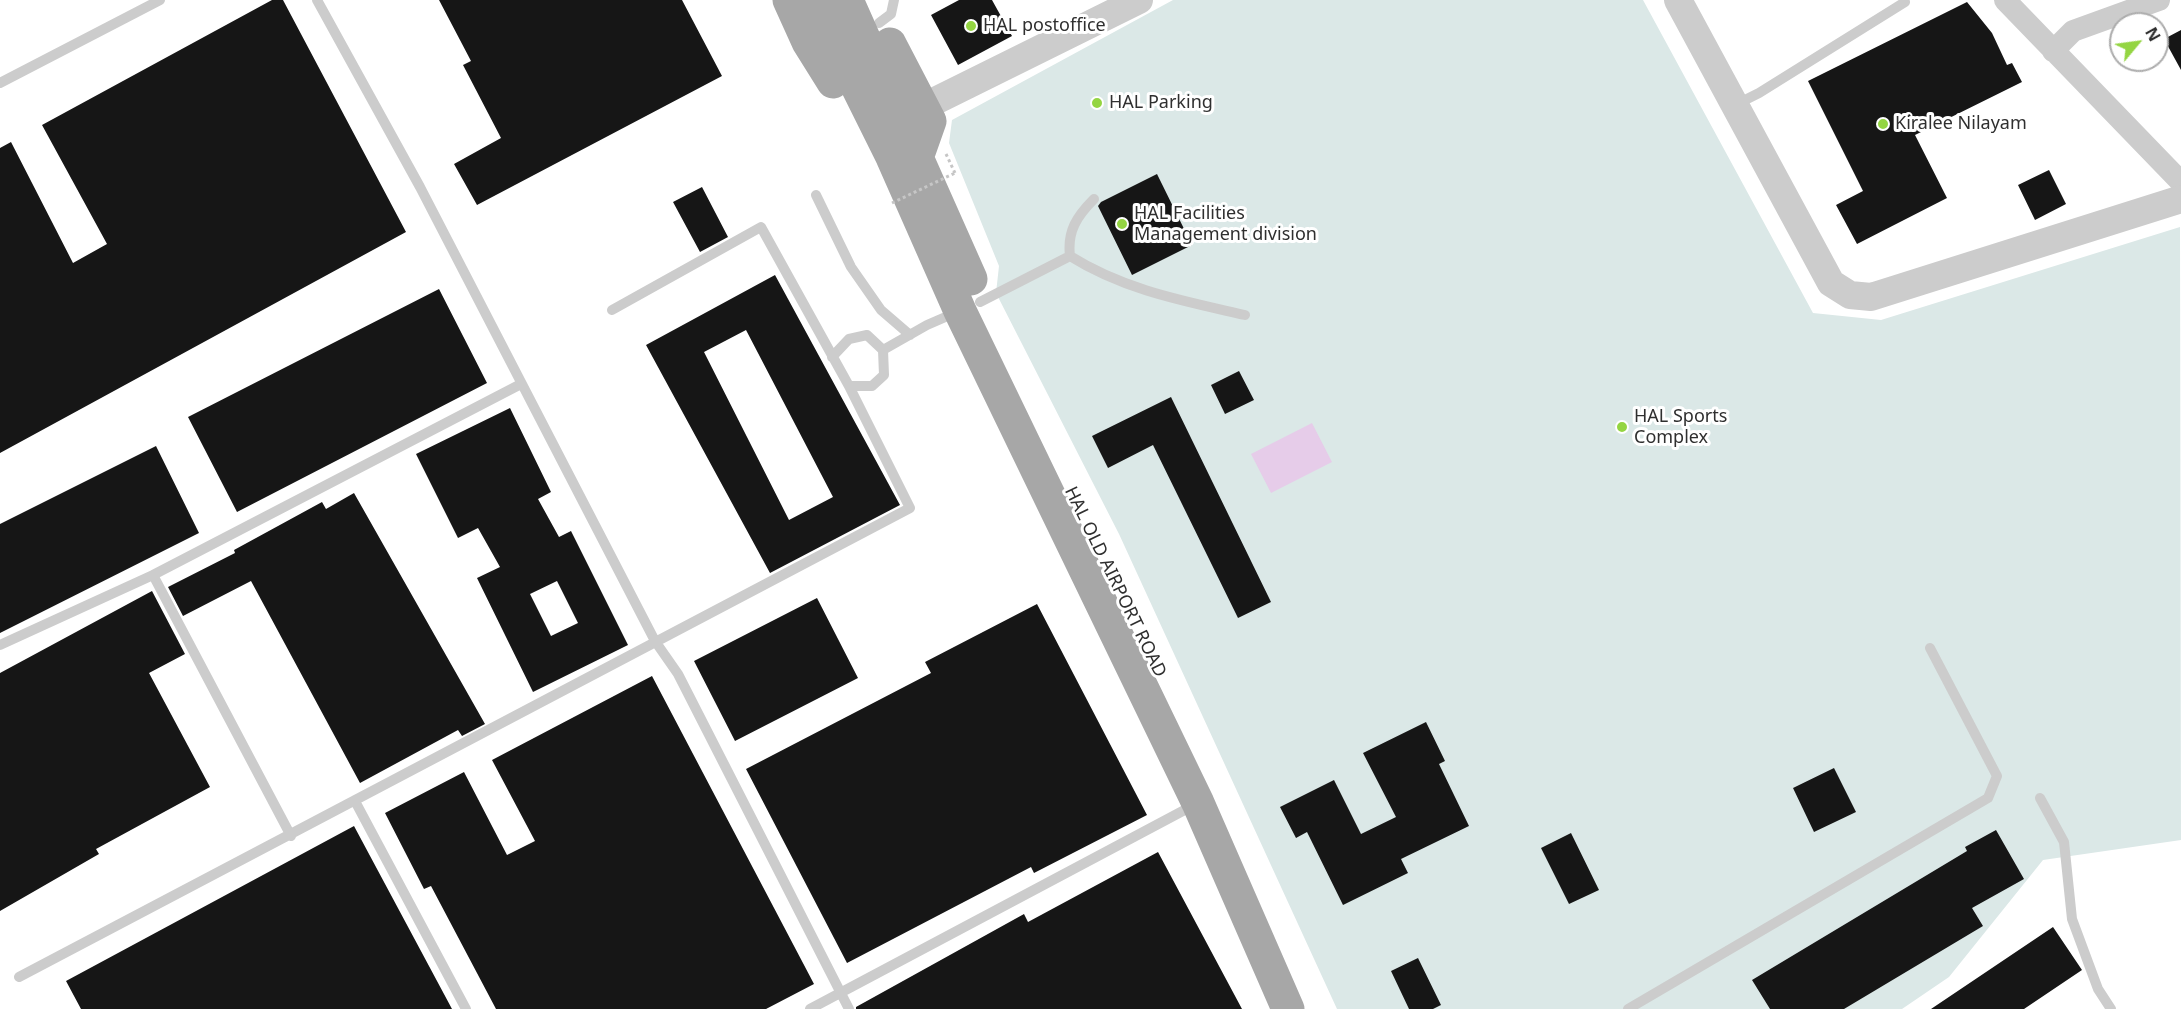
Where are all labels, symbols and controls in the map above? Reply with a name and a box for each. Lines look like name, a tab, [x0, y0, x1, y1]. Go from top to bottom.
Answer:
north arrow	[2109, 12, 2169, 72]
place label: HAL postoffice	[983, 15, 1106, 37]
marker: HAL postoffice	[964, 19, 978, 33]
text: N	[2140, 23, 2166, 45]
place label: HAL Parking	[1109, 92, 1213, 114]
marker: HAL Parking	[1090, 96, 1104, 110]
place label: Kiralee Nilayam	[1895, 113, 2027, 135]
marker: Kiralee Nilayam	[1876, 117, 1890, 131]
place label: HAL Facilities Management division	[1134, 203, 1317, 246]
marker: HAL Facilities Management division	[1115, 217, 1129, 231]
place label: HAL Sports Complex	[1634, 406, 1727, 448]
marker: HAL Sports Complex	[1615, 420, 1629, 434]
street label: HAL OLD AIRPORT ROAD	[1059, 483, 1171, 681]

